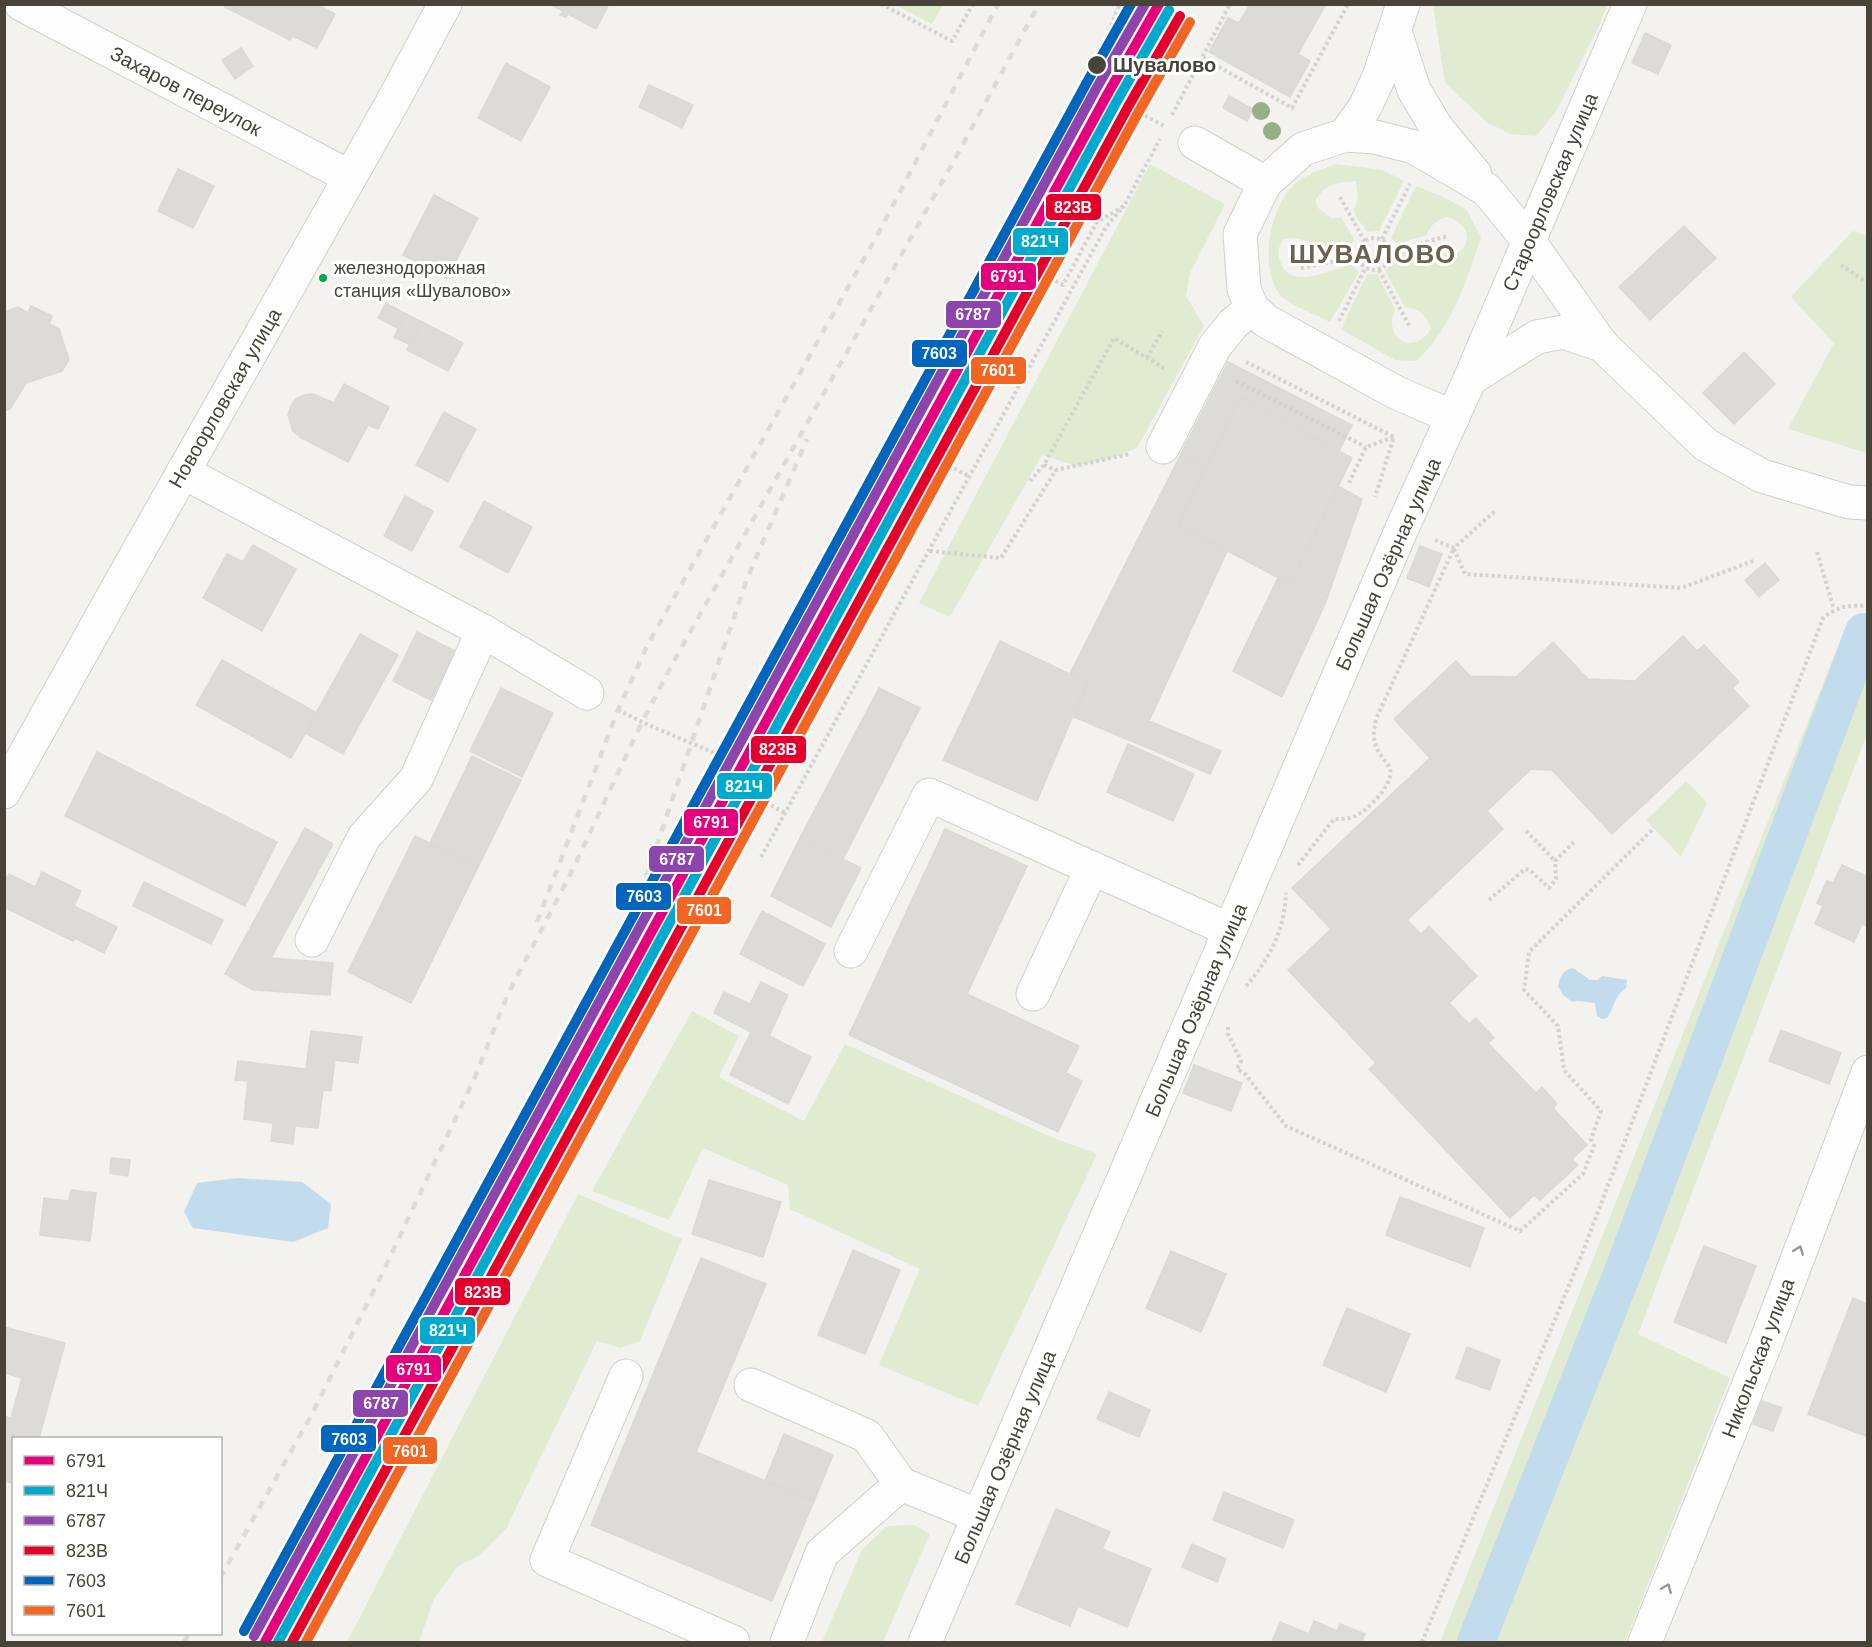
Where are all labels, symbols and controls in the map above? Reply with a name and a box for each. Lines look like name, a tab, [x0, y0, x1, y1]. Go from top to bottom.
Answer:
street label: Захаров переулок	[107, 42, 265, 140]
marker: Шувалово	[1086, 54, 1108, 76]
place label: Шувалово	[1113, 54, 1216, 76]
street label: Староорловская улица	[1498, 89, 1602, 295]
line badge: 823В	[1045, 193, 1102, 221]
text: 823В	[1054, 199, 1092, 216]
line badge: 821Ч	[1012, 227, 1069, 256]
text: 821Ч	[1021, 233, 1059, 250]
district label: ШУВАЛОВО	[1289, 239, 1457, 269]
place label: железнодорожная станция «Шувалово»	[334, 258, 511, 301]
line badge: 6791	[980, 262, 1037, 291]
text: 6791	[990, 268, 1026, 285]
marker: железнодорожная станция «Шувалово»	[317, 272, 329, 284]
line badge: 6787	[945, 300, 1002, 329]
street label: Новоорловская улица	[165, 304, 286, 492]
text: 6787	[955, 306, 991, 323]
line badge: 7603	[911, 339, 968, 368]
text: 7603	[921, 345, 957, 362]
line badge: 7601	[970, 356, 1027, 385]
text: 7601	[980, 362, 1016, 379]
street label: Большая Озёрная улица	[1331, 454, 1445, 674]
line badge: 823В	[750, 735, 807, 764]
text: 823В	[759, 741, 797, 758]
line badge: 821Ч	[716, 772, 773, 800]
text: 821Ч	[725, 778, 763, 795]
line badge: 6791	[683, 808, 739, 837]
text: 6791	[693, 814, 729, 831]
line badge: 6787	[648, 845, 705, 873]
text: 6787	[659, 851, 695, 868]
line badge: 7603	[615, 882, 672, 911]
text: 7603	[626, 888, 662, 905]
line badge: 7601	[676, 896, 732, 925]
street label: Большая Озёрная улица	[1141, 899, 1251, 1120]
text: 7601	[686, 902, 722, 919]
one-way arrow	[1792, 1245, 1805, 1256]
street label: Никольская улица	[1717, 1274, 1799, 1441]
line badge: 823В	[454, 1277, 511, 1306]
text: 823В	[464, 1284, 502, 1301]
line badge: 821Ч	[419, 1316, 476, 1345]
text: 821Ч	[429, 1322, 467, 1339]
street label: Большая Озёрная улица	[950, 1346, 1060, 1567]
line badge: 6791	[385, 1354, 442, 1383]
text: 6791	[396, 1361, 432, 1378]
line badge: 6787	[352, 1389, 409, 1418]
text: 6787	[363, 1395, 399, 1412]
line badge: 7603	[320, 1424, 377, 1453]
text: 7603	[331, 1431, 367, 1448]
line badge: 7601	[382, 1436, 438, 1465]
legend	[12, 1437, 222, 1635]
text: 7601	[392, 1443, 428, 1460]
text: 6791	[66, 1451, 106, 1471]
text: 821Ч	[66, 1481, 108, 1501]
text: 6787	[66, 1511, 106, 1531]
text: 823В	[66, 1541, 108, 1561]
text: 7603	[66, 1571, 106, 1591]
one-way arrow	[1660, 1584, 1672, 1595]
text: 7601	[66, 1601, 106, 1621]

